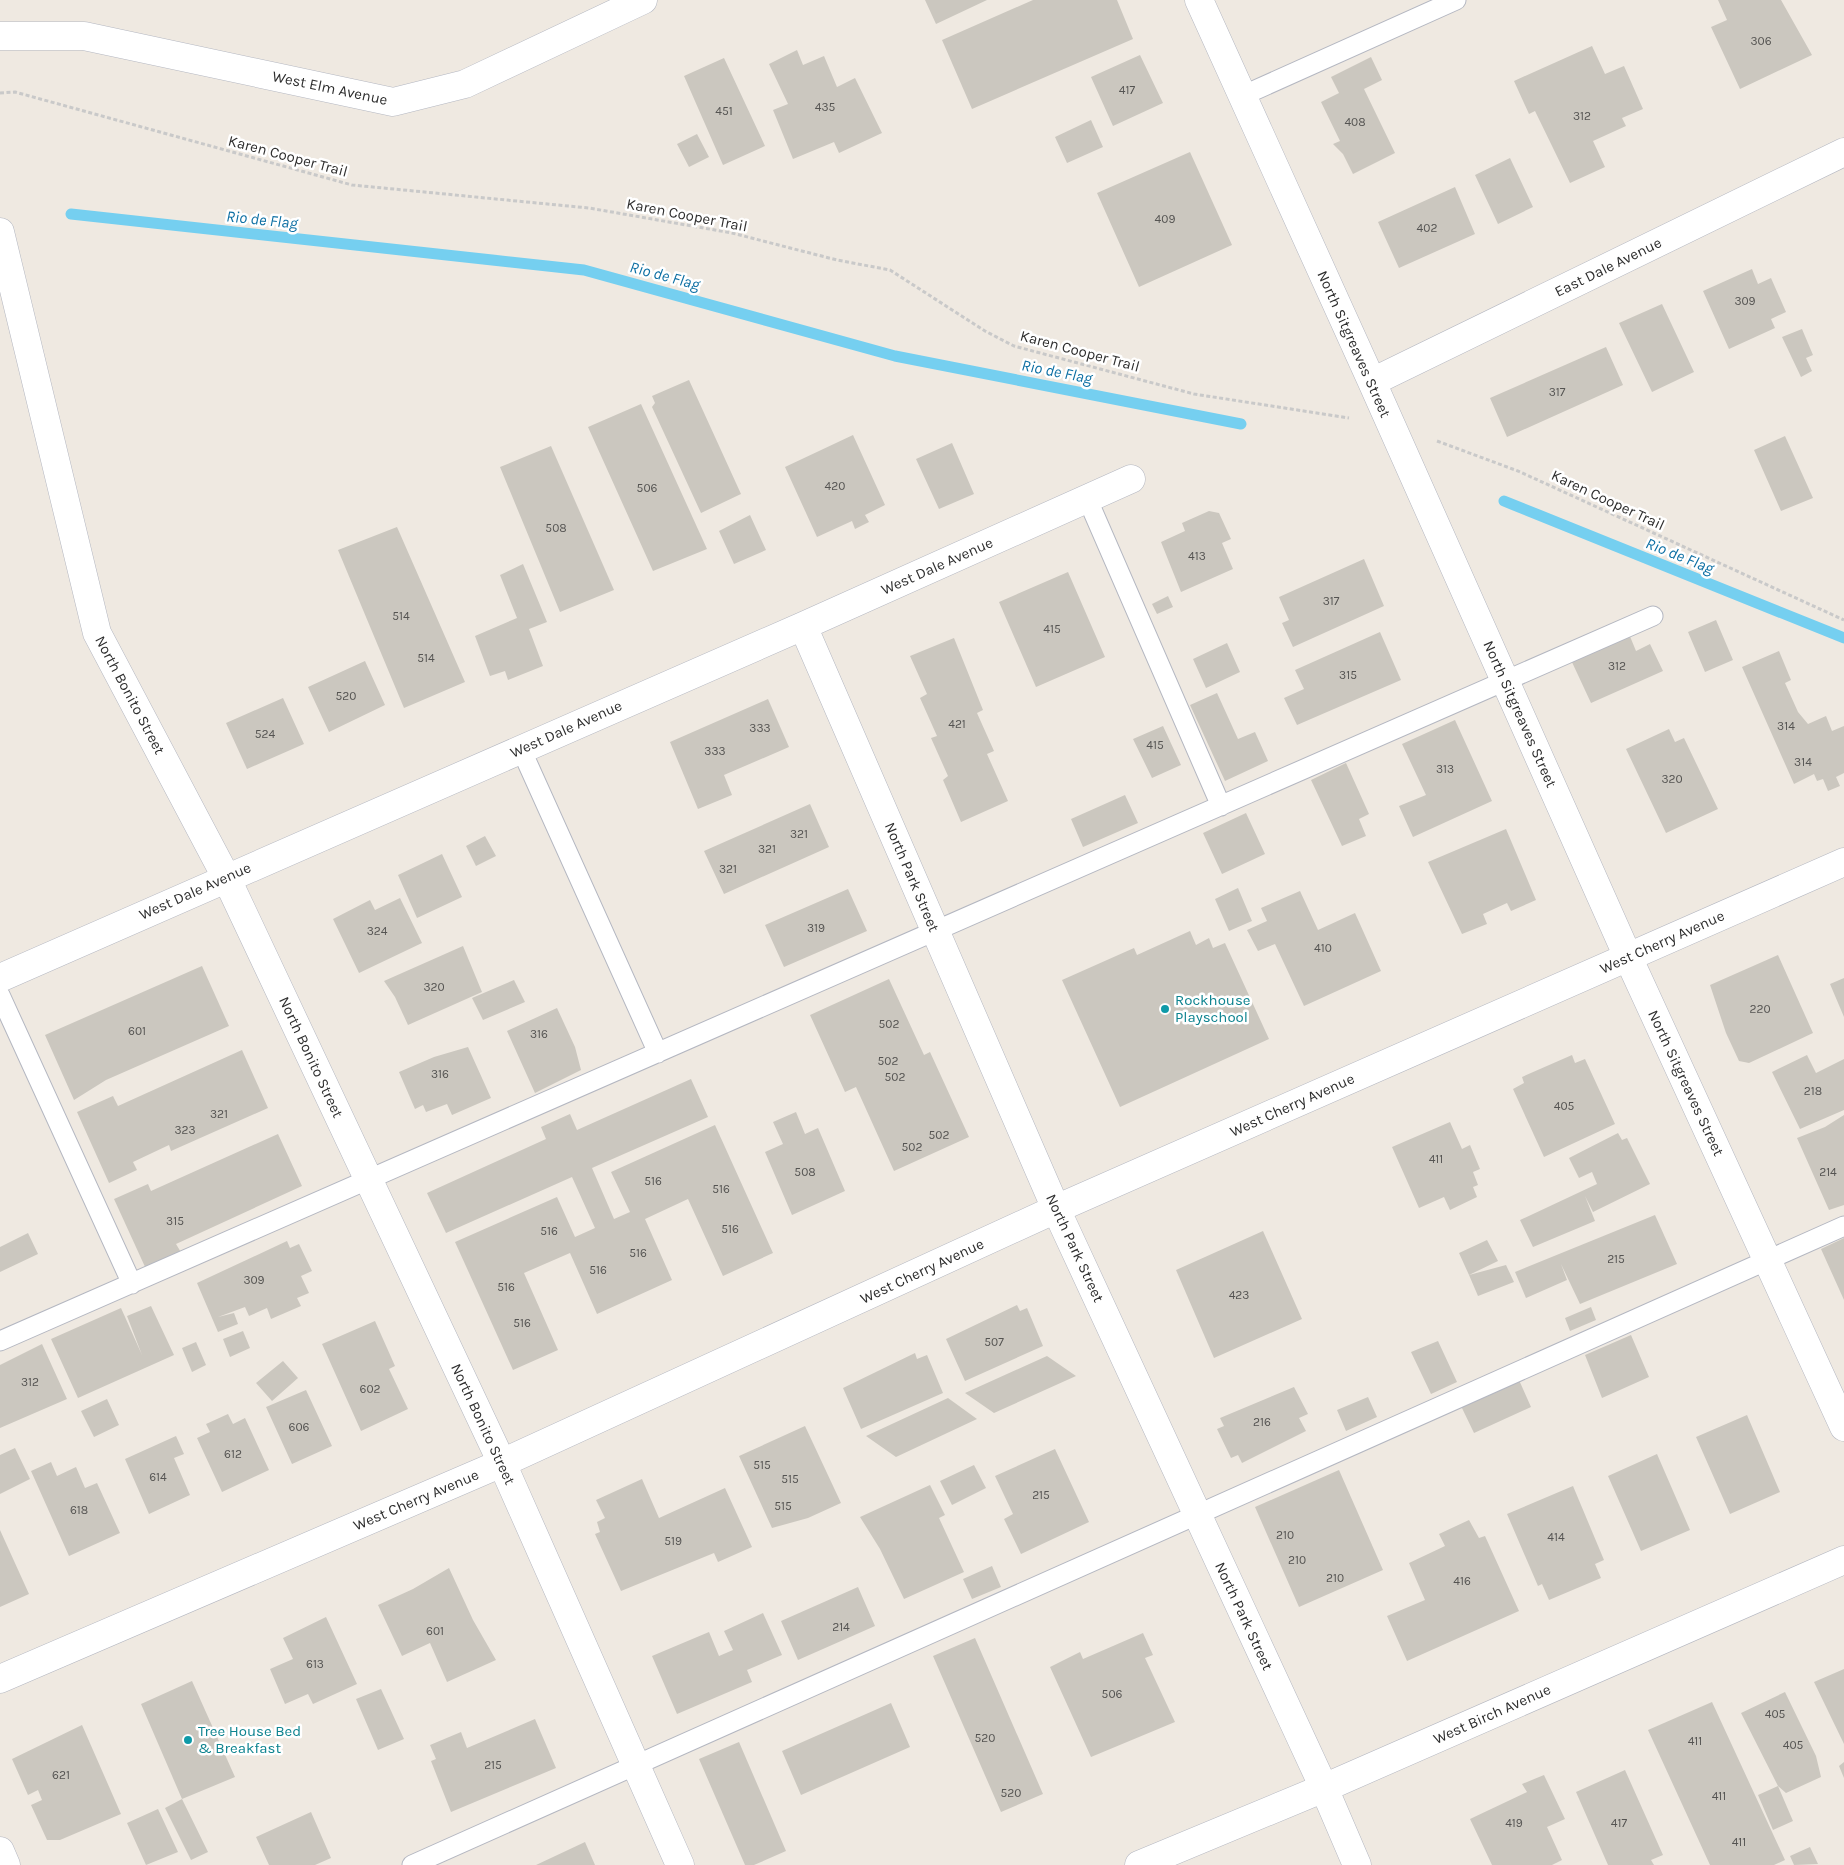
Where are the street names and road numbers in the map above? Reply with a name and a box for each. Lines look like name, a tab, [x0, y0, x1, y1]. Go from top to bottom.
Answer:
street label: West Elm Avenue	[271, 67, 389, 109]
street label: Karen Cooper Trail	[226, 131, 350, 181]
street label: Karen Cooper Trail	[625, 194, 749, 236]
street label: East Dale Avenue	[1552, 233, 1664, 301]
street label: North Sitgreaves Street	[1313, 268, 1395, 421]
street label: Karen Cooper Trail	[1018, 326, 1142, 376]
street label: Karen Cooper Trail	[1548, 466, 1668, 534]
street label: West Dale Avenue	[878, 533, 996, 599]
street label: North Bonito Street	[91, 633, 169, 758]
street label: North Sitgreaves Street	[1479, 638, 1561, 791]
street label: West Dale Avenue	[507, 696, 625, 762]
street label: North Park Street	[881, 819, 943, 935]
street label: West Dale Avenue	[136, 858, 254, 924]
street label: West Cherry Avenue	[1597, 906, 1727, 978]
street label: North Bonito Street	[275, 993, 347, 1121]
street label: North Sitgreaves Street	[1644, 1007, 1728, 1159]
street label: West Cherry Avenue	[1227, 1069, 1357, 1141]
street label: North Park Street	[1042, 1191, 1108, 1305]
street label: West Cherry Avenue	[857, 1234, 987, 1308]
street label: North Bonito Street	[447, 1360, 519, 1488]
street label: West Cherry Avenue	[351, 1465, 481, 1535]
street label: North Park Street	[1211, 1559, 1277, 1673]
street label: West Birch Avenue	[1430, 1680, 1554, 1748]

